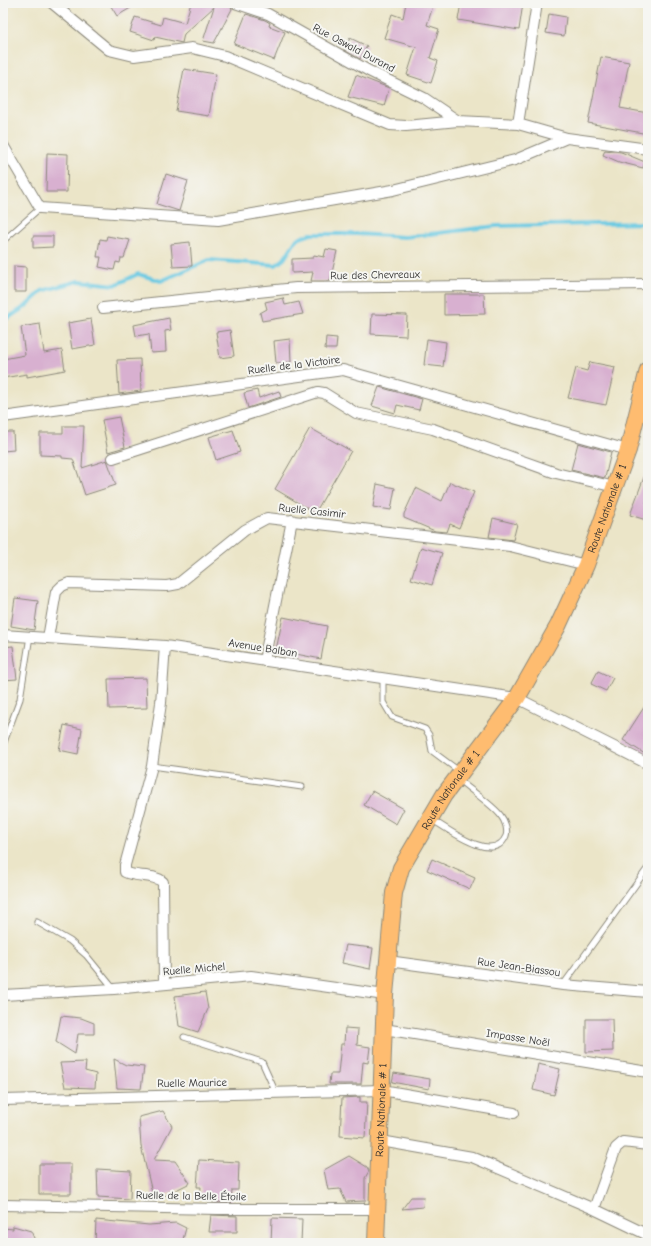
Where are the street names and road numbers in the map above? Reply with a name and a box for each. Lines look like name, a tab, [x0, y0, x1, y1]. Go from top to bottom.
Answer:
street label: Rue Oswald Durand	[311, 21, 397, 75]
street label: Rue des Chevreaux	[330, 268, 421, 282]
street label: Ruelle de la Victoire	[247, 353, 341, 377]
street label: Route Nationale # 1	[584, 462, 629, 555]
street label: Ruelle Casimir	[278, 501, 347, 521]
street label: Avenue Balban	[228, 636, 298, 660]
street label: Route Nationale # 1	[418, 747, 482, 832]
street label: Rue Jean-Biassou	[477, 955, 561, 979]
street label: Ruelle Michel	[162, 960, 226, 978]
street label: Impasse Noël	[485, 1027, 551, 1049]
street label: Route Nationale # 1	[373, 1063, 389, 1157]
street label: Ruelle Maurice	[157, 1076, 228, 1090]
street label: Ruelle de la Belle Étoile	[136, 1188, 247, 1203]

